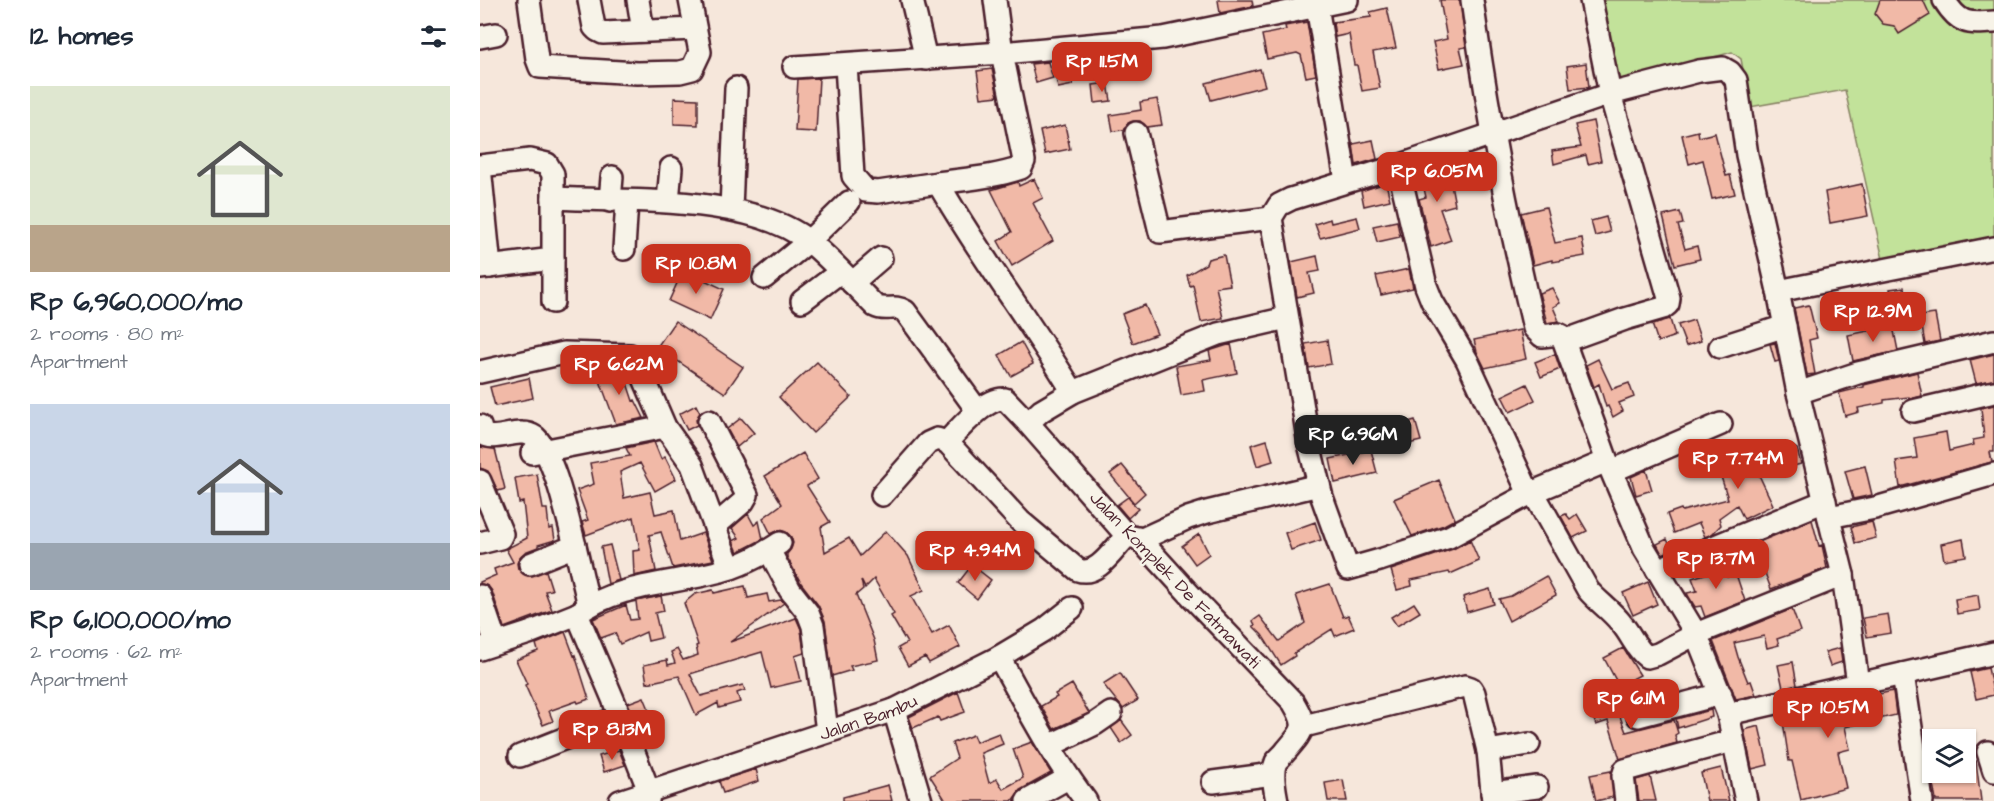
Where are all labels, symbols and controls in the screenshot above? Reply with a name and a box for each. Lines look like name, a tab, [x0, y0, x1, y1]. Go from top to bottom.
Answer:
text: 12 homes	[30, 18, 133, 54]
icon: filters	[417, 20, 450, 53]
pin: Rp 11.5M	[1040, 42, 1164, 93]
text: Rp 11.5M	[1066, 47, 1138, 75]
icon: home	[186, 125, 294, 233]
pin: Rp 6.05M	[1375, 152, 1499, 203]
text: Rp 6.05M	[1391, 157, 1483, 185]
pin: Rp 10.8M	[634, 244, 758, 295]
text: Rp 10.8M	[656, 249, 736, 277]
text: Rp 6,960,000/mo	[30, 284, 242, 320]
pin: Rp 12.9M	[1811, 292, 1935, 343]
text: Rp 12.9M	[1834, 297, 1912, 325]
text: 2 rooms · 80 m²	[30, 320, 184, 348]
pin: Rp 6.62M	[557, 345, 681, 396]
text: Apartment	[30, 348, 128, 376]
text: Rp 6.62M	[574, 350, 664, 378]
pin: Rp 6.96M	[1291, 415, 1415, 466]
text: Rp 6.96M	[1308, 420, 1398, 448]
pin: Rp 7.74M	[1676, 439, 1800, 490]
icon: home	[186, 443, 294, 551]
text: Rp 7.74M	[1693, 444, 1783, 472]
street label: Jalan Komplek De Fatmawati	[1084, 486, 1267, 674]
pin: Rp 4.94M	[913, 531, 1037, 582]
text: Rp 4.94M	[929, 536, 1021, 564]
pin: Rp 13.7M	[1654, 539, 1778, 590]
text: Rp 13.7M	[1677, 544, 1755, 572]
text: Rp 6,100,000/mo	[30, 602, 231, 638]
text: 2 rooms · 62 m²	[30, 638, 182, 666]
text: Apartment	[30, 666, 128, 694]
pin: Rp 6.1M	[1576, 679, 1686, 730]
text: Rp 6.1M	[1597, 684, 1665, 712]
street label: Jalan Bambu	[816, 688, 921, 746]
pin: Rp 10.5M	[1766, 688, 1890, 739]
text: Rp 10.5M	[1787, 693, 1869, 721]
pin: Rp 8.13M	[550, 710, 674, 761]
text: Rp 8.13M	[573, 715, 651, 743]
map controls	[1922, 729, 1976, 783]
button: layers	[1922, 729, 1976, 783]

